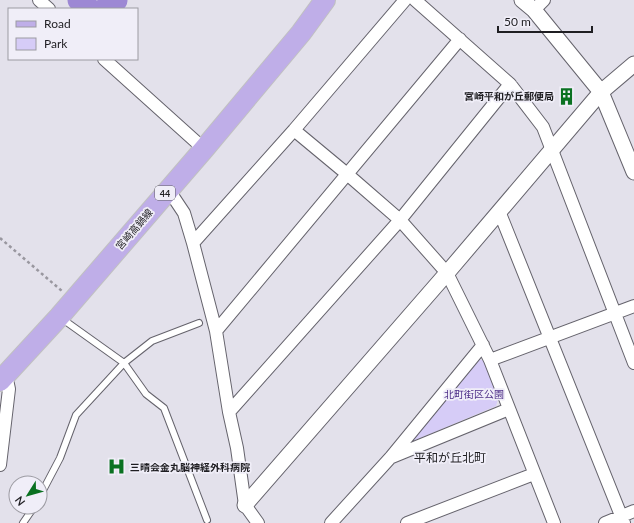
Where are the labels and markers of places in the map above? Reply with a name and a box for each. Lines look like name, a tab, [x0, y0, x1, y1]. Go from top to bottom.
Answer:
building icon: 宮崎平和が丘郵便局	[557, 86, 577, 106]
place label: 宮崎平和が丘郵便局	[464, 90, 554, 102]
hospital icon: 三晴会金丸脳神経外科病院	[107, 457, 127, 477]
place label: 三晴会金丸脳神経外科病院	[130, 461, 250, 473]

